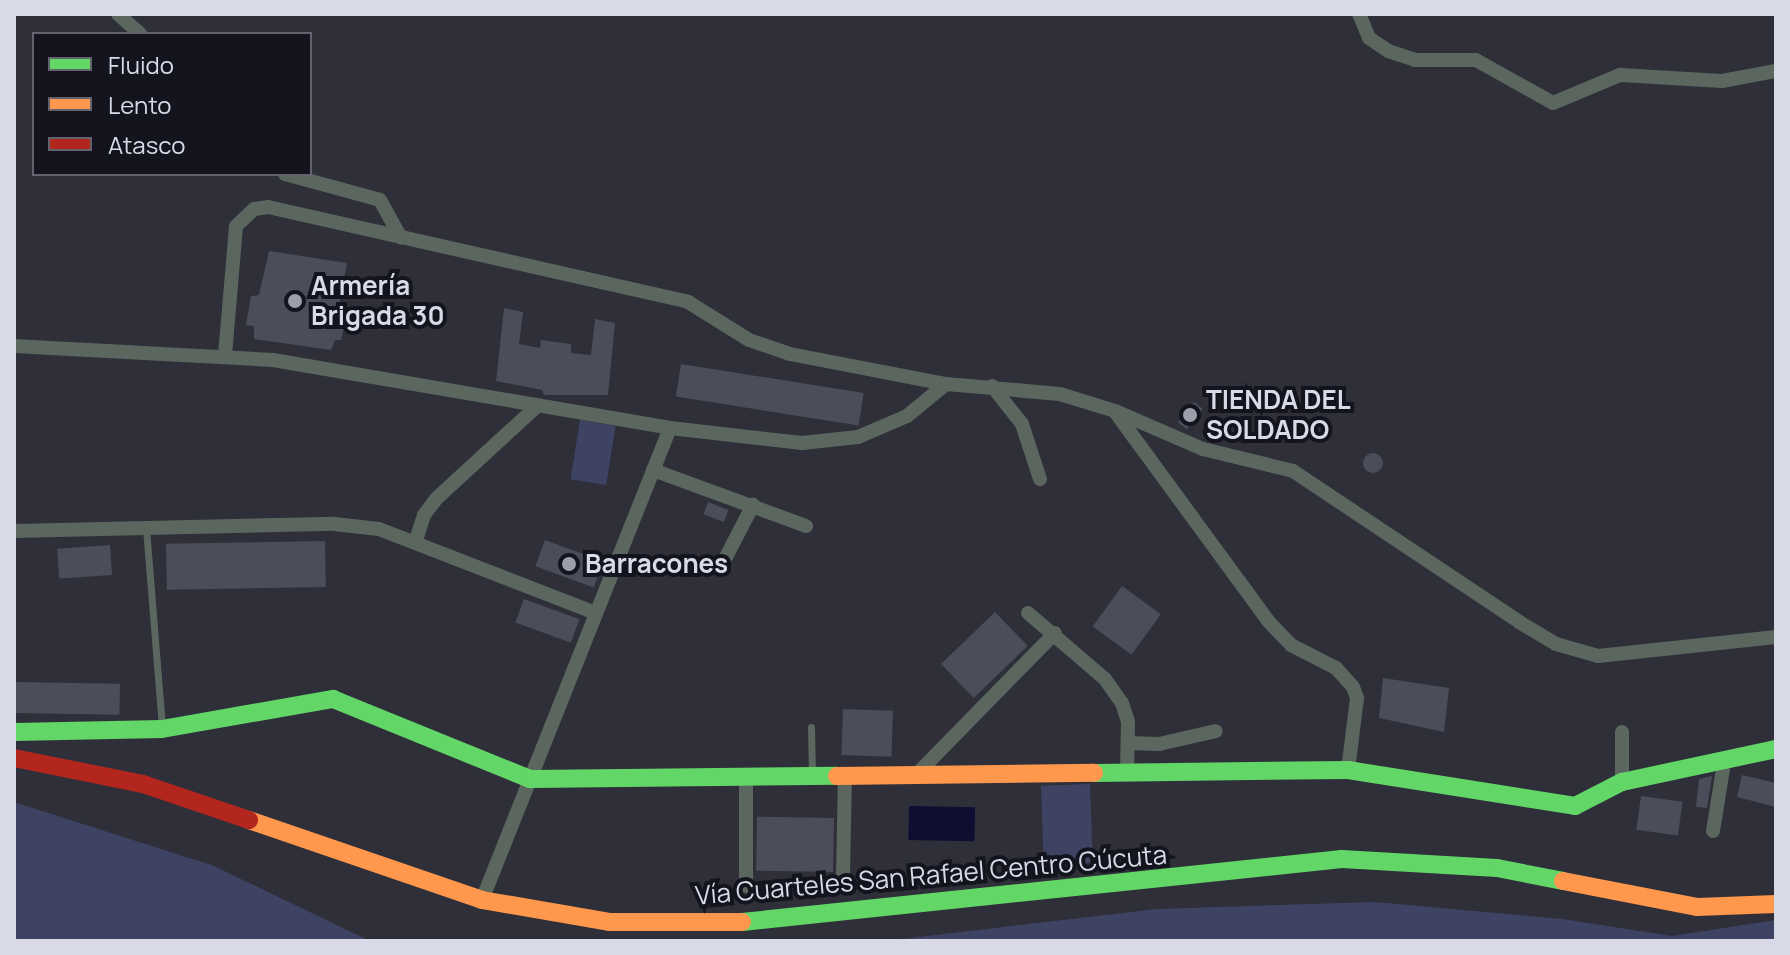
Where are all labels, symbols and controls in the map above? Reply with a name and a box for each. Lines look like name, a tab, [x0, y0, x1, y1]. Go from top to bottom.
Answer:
legend	[32, 32, 312, 176]
text: Fluido	[108, 48, 174, 81]
text: Lento	[108, 88, 172, 121]
text: Atasco	[108, 128, 185, 161]
place label: Armería Brigada 30	[311, 270, 445, 332]
marker: Armería Brigada 30	[286, 292, 304, 310]
place label: TIENDA DEL SOLDADO	[1206, 384, 1351, 446]
marker: TIENDA DEL SOLDADO	[1181, 406, 1199, 424]
place label: Barracones	[585, 548, 728, 580]
marker: Barracones	[560, 555, 578, 573]
street label: Vía Cuarteles San Rafael Centro Cúcuta	[694, 839, 1168, 911]

